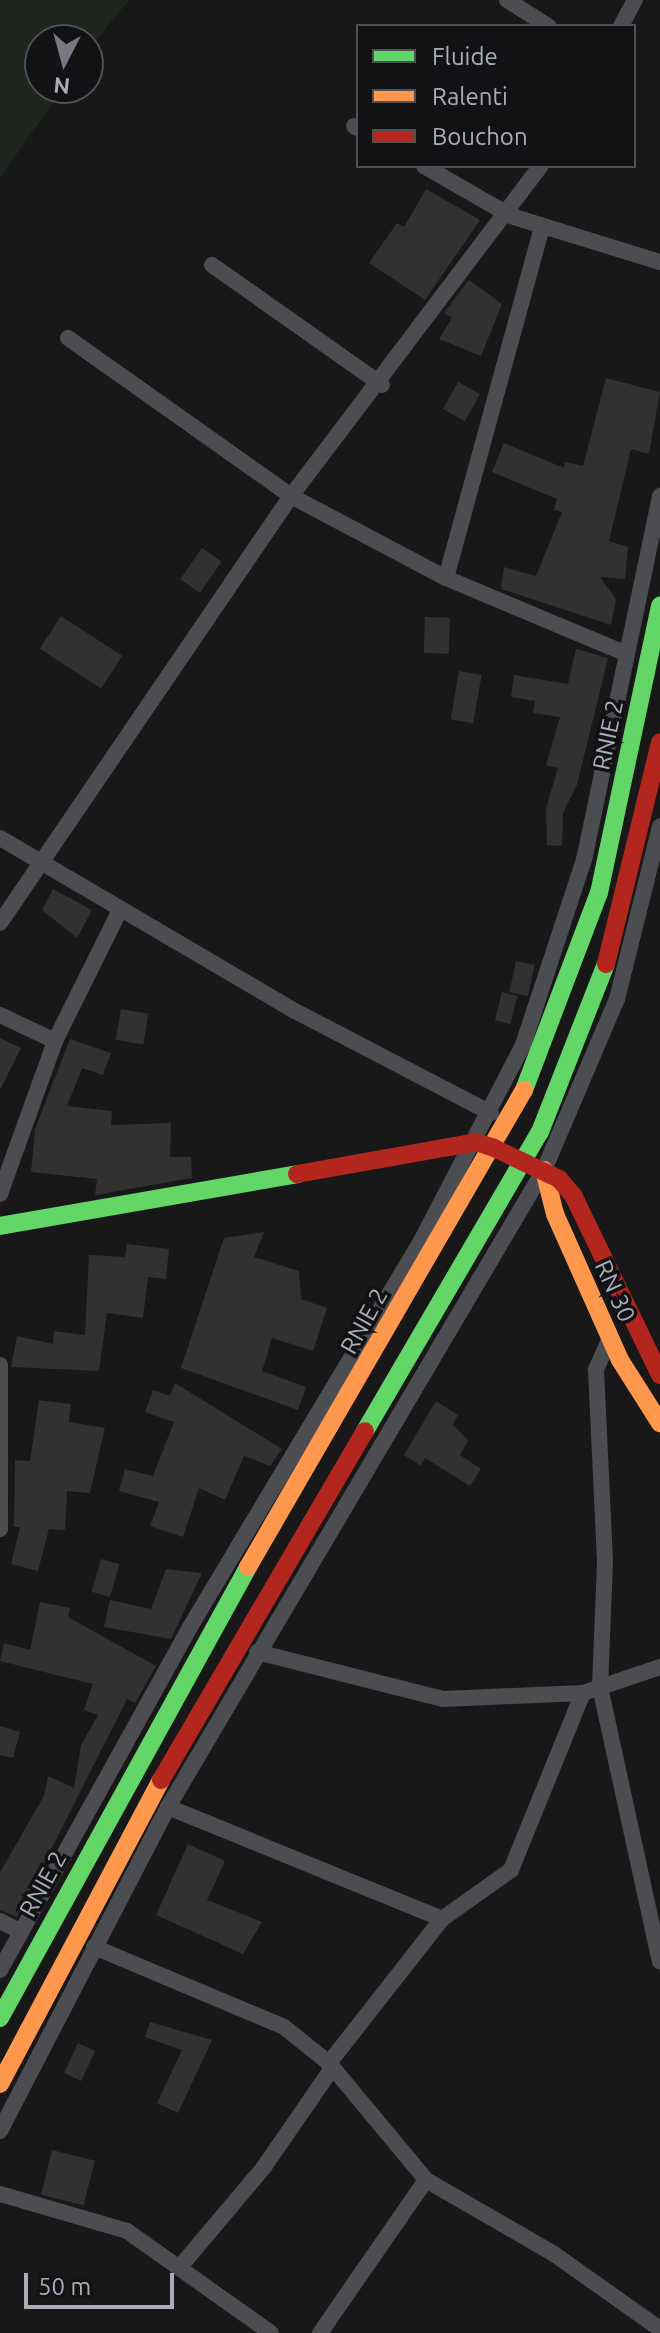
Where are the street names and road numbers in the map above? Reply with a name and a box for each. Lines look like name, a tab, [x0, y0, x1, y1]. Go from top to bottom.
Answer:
street label: RNIE 2	[587, 697, 629, 773]
street label: RN 30	[589, 1256, 641, 1326]
street label: RNIE 2	[334, 1283, 394, 1359]
street label: RNIE 2	[13, 1846, 73, 1922]

